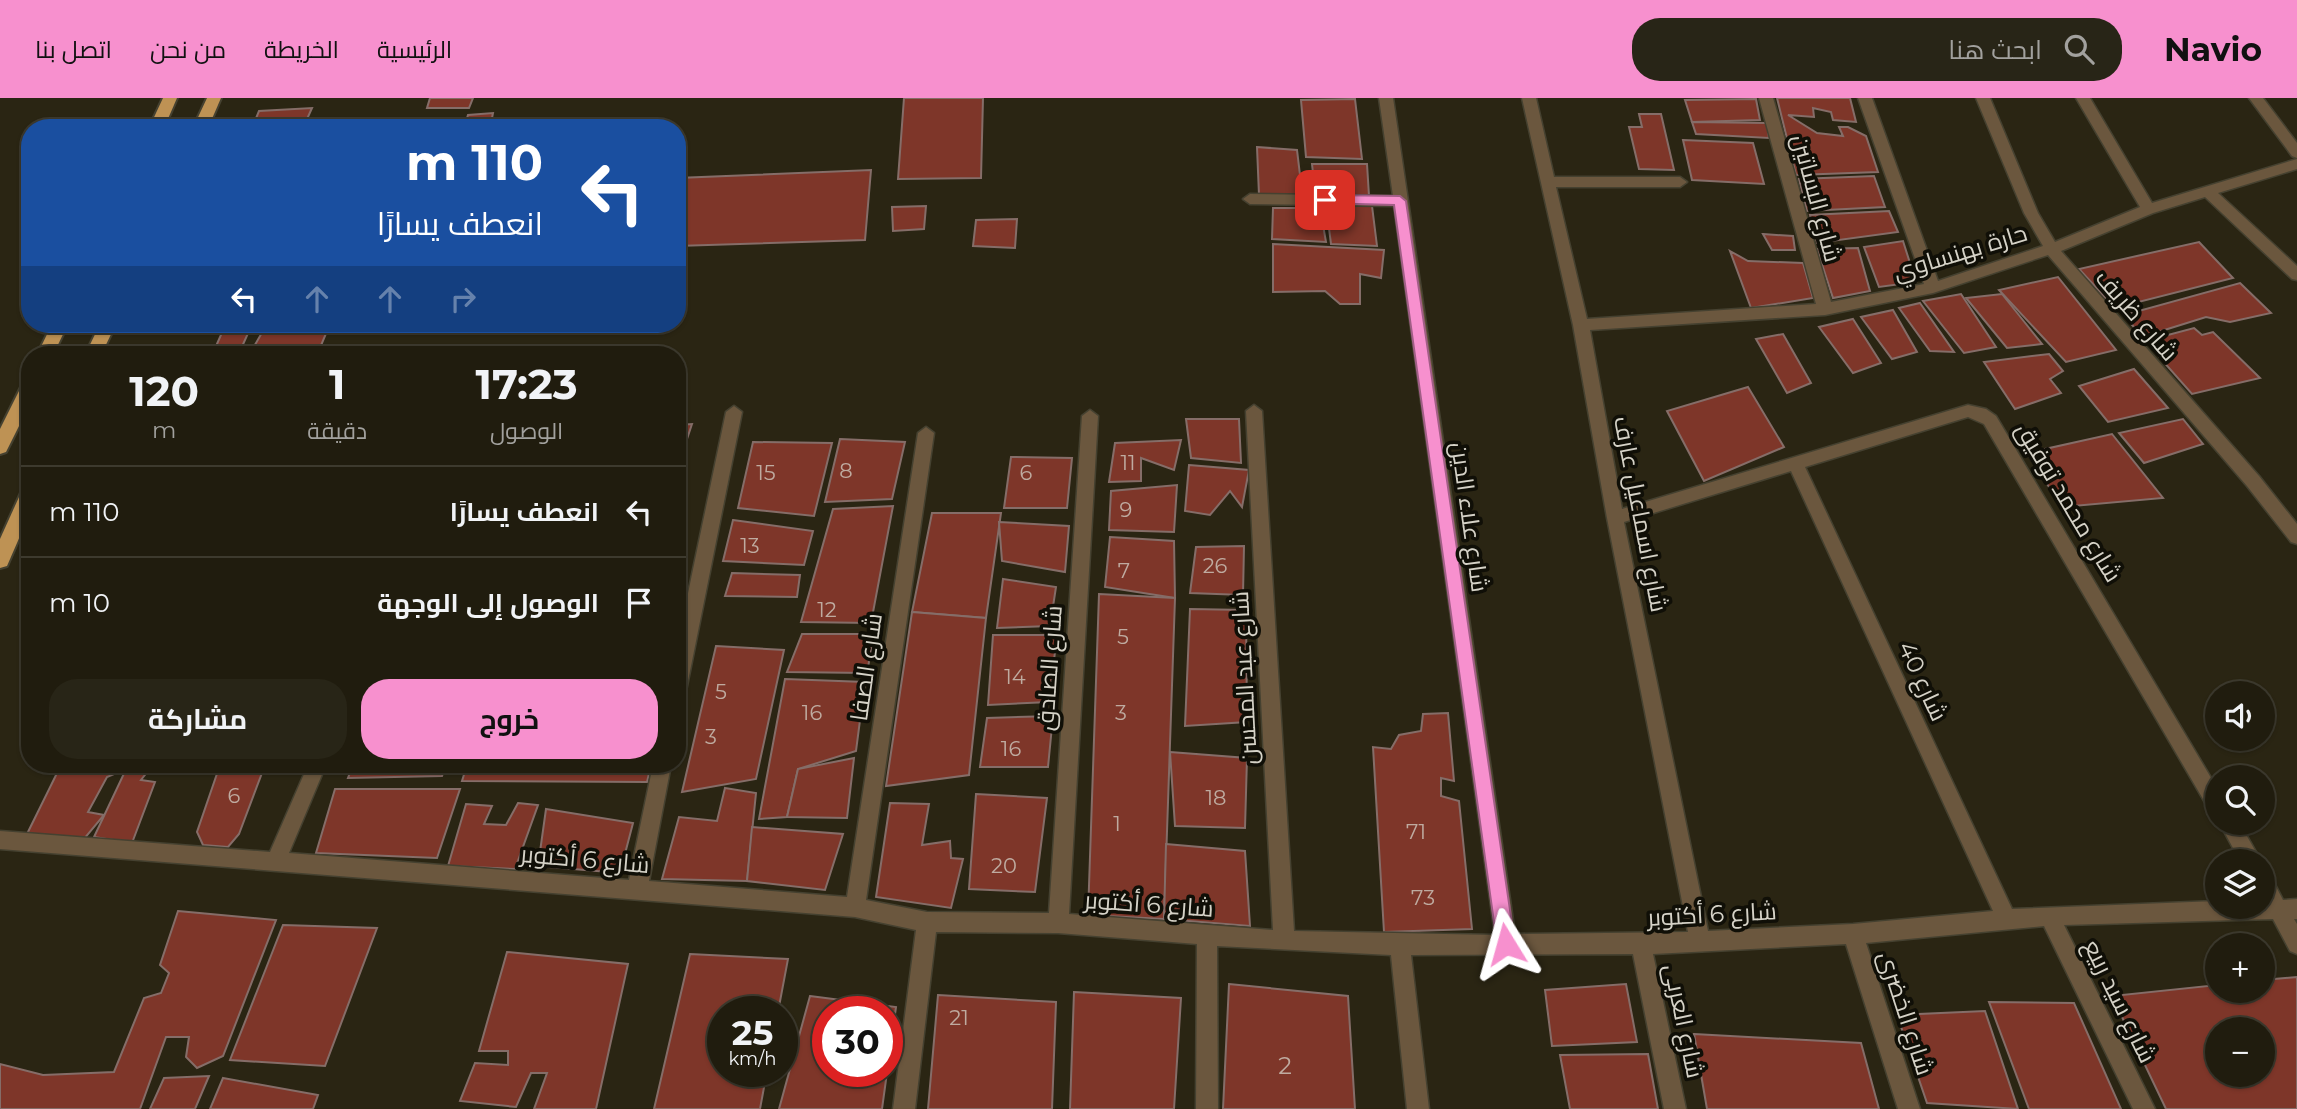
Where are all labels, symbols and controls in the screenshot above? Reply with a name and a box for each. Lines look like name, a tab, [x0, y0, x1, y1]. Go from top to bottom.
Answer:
search box	[1632, 18, 2122, 81]
text: Navio	[2164, 29, 2262, 69]
icon: search	[2060, 30, 2098, 68]
text: ابحث هنا	[1948, 34, 2042, 66]
text: اتصل بنا	[35, 35, 112, 64]
text: من نحن	[150, 35, 226, 64]
text: الخريطة	[264, 35, 339, 64]
text: الرئيسية	[377, 35, 452, 64]
street label: شارع البساتين	[1784, 131, 1848, 265]
text: 110 m	[406, 133, 543, 192]
icon: left	[567, 147, 658, 238]
pin	[1295, 170, 1355, 230]
icon: arrive	[1306, 181, 1344, 219]
text: انعطف يسارًا	[377, 204, 543, 243]
street label: حارة بهنساوي	[1889, 218, 2032, 290]
street label: شارع ظريف	[2088, 263, 2185, 368]
icon: left	[225, 280, 263, 318]
icon: ahead	[298, 280, 336, 318]
icon: ahead	[371, 280, 409, 318]
icon: right	[444, 280, 482, 318]
text: 1	[329, 358, 345, 410]
text: 17:23	[475, 358, 578, 410]
text: 120	[129, 365, 199, 417]
street label: شارع اسماعيل عارف	[1606, 414, 1674, 615]
text: m	[152, 416, 176, 444]
text: دقيقة	[307, 417, 367, 445]
text: الوصول	[490, 417, 563, 445]
street label: شارع محمد توفيق	[2008, 417, 2128, 588]
street label: شارع علاء الدين	[1443, 440, 1495, 594]
house number: 11	[1120, 450, 1136, 475]
house number: 8	[839, 458, 853, 483]
house number: 15	[756, 460, 776, 485]
house number: 6	[1020, 460, 1033, 485]
icon: left	[620, 493, 658, 531]
text: 110 m	[49, 496, 119, 528]
text: انعطف يسارًا	[450, 496, 599, 528]
house number: 9	[1120, 497, 1132, 522]
house number: 13	[740, 533, 760, 558]
house number: 26	[1203, 553, 1228, 578]
house number: 7	[1118, 558, 1130, 583]
icon: arrive	[620, 584, 658, 622]
text: 10 m	[49, 587, 110, 619]
text: الوصول إلى الوجهة	[377, 587, 599, 619]
street label: شارع عبد المحسن	[1225, 590, 1265, 766]
house number: 12	[817, 597, 837, 622]
street label: شارع الصادق	[1030, 604, 1070, 732]
street label: شارع الصفا	[844, 611, 890, 723]
house number: 5	[1117, 624, 1129, 649]
street label: شارع 40	[1890, 637, 1954, 726]
house number: 14	[1004, 664, 1026, 689]
button: مشاركة	[49, 679, 347, 759]
button: خروج	[361, 679, 658, 759]
house number: 5	[715, 679, 727, 704]
map controls	[2205, 681, 2275, 1087]
button: sound	[2205, 681, 2275, 751]
house number: 16	[802, 700, 822, 725]
house number: 3	[1115, 700, 1127, 725]
house number: 3	[705, 724, 717, 749]
house number: 16	[1001, 736, 1021, 761]
button: search	[2205, 765, 2275, 835]
house number: 6	[228, 783, 241, 808]
house number: 18	[1206, 785, 1226, 810]
house number: 1	[1113, 811, 1121, 836]
house number: 71	[1406, 819, 1426, 844]
street label: شارع 6 أكتوبر	[517, 838, 651, 881]
button: layers	[2205, 849, 2275, 919]
house number: 20	[991, 853, 1017, 878]
street label: شارع 6 أكتوبر	[1081, 884, 1215, 925]
house number: 73	[1411, 885, 1435, 910]
street label: شارع 6 أكتوبر	[1644, 895, 1778, 934]
position arrow	[1469, 907, 1543, 981]
button: +	[2205, 933, 2275, 1003]
street label: شارع سيد ربيع	[2076, 935, 2162, 1068]
street label: شارع الخضرى	[1870, 947, 1940, 1079]
street label: شارع العربى	[1656, 961, 1710, 1081]
speed limit sign: 30	[812, 996, 903, 1087]
house number: 21	[949, 1005, 969, 1030]
text: 25	[732, 1011, 773, 1054]
button: −	[2205, 1017, 2275, 1087]
text: km/h	[728, 1048, 777, 1070]
house number: 2	[1278, 1051, 1292, 1080]

